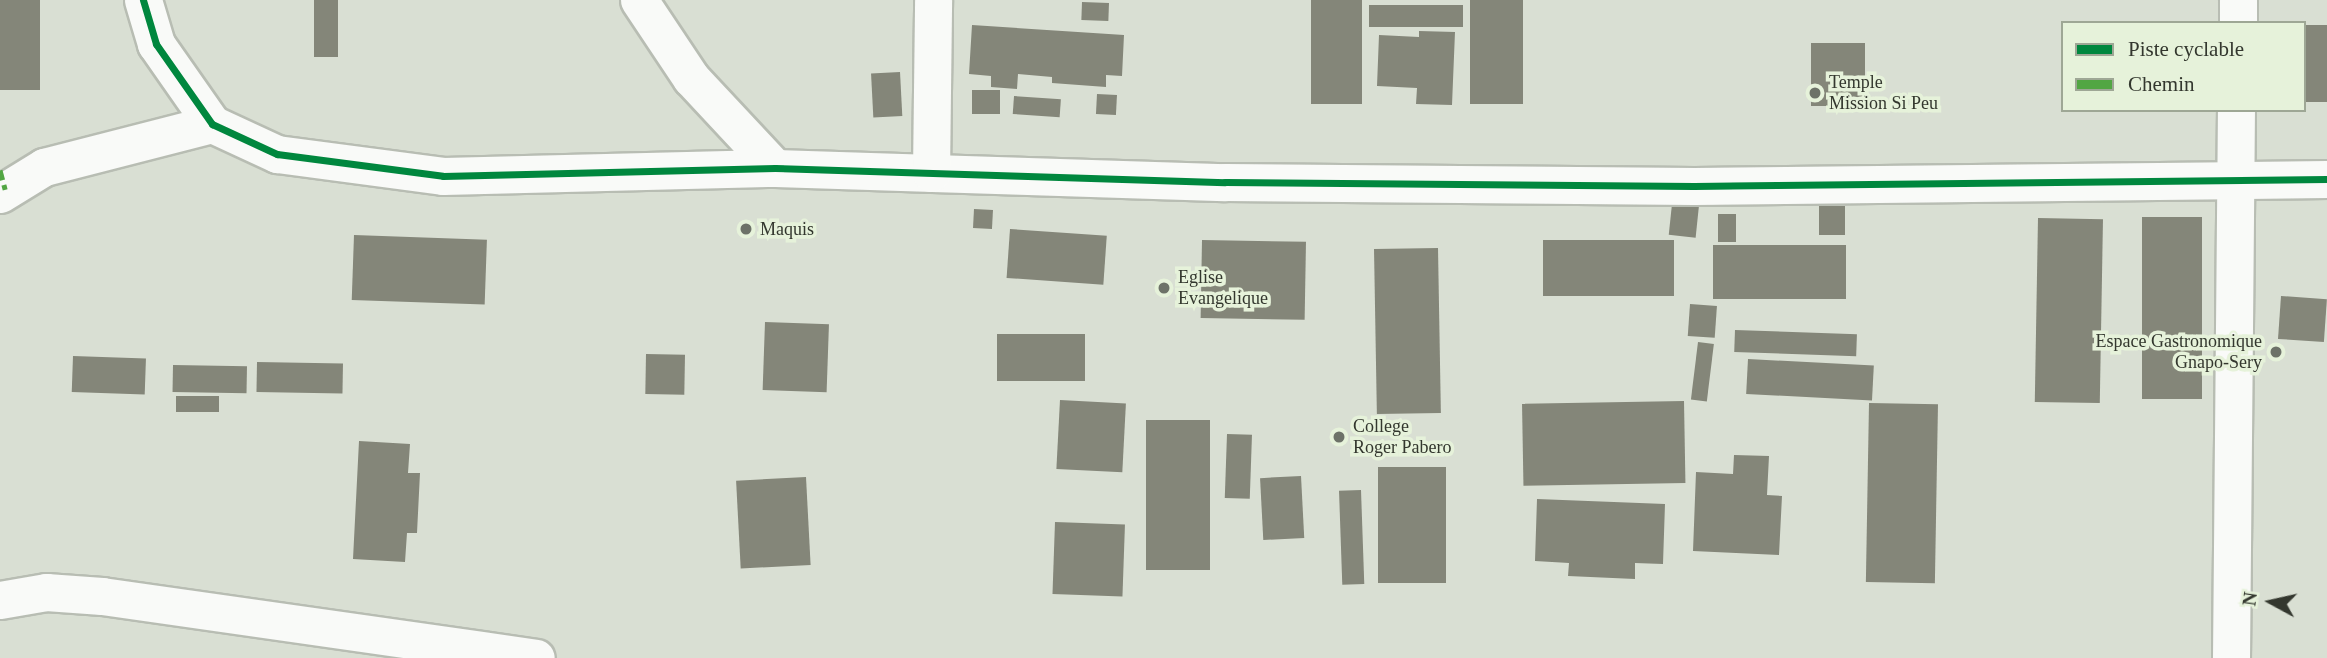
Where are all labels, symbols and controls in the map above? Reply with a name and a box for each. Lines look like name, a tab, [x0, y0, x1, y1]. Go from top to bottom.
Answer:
legend	[2061, 21, 2306, 112]
text: Piste cyclable	[2128, 37, 2244, 61]
place label: Temple Mission Si Peu	[1829, 72, 1938, 114]
text: Chemin	[2128, 72, 2195, 96]
marker: Temple Mission Si Peu	[1807, 85, 1823, 101]
place label: Maquis	[760, 218, 814, 240]
marker: Maquis	[738, 221, 754, 237]
place label: Eglise Evangelique	[1178, 267, 1268, 310]
marker: Eglise Evangelique	[1156, 280, 1172, 296]
place label: Espace Gastronomique Gnapo-Sery	[2096, 331, 2262, 374]
marker: Espace Gastronomique Gnapo-Sery	[2268, 344, 2284, 360]
place label: College Roger Pabero	[1353, 416, 1451, 458]
marker: College Roger Pabero	[1331, 429, 1347, 445]
north arrow	[2236, 567, 2306, 637]
text: N	[2238, 591, 2261, 607]

